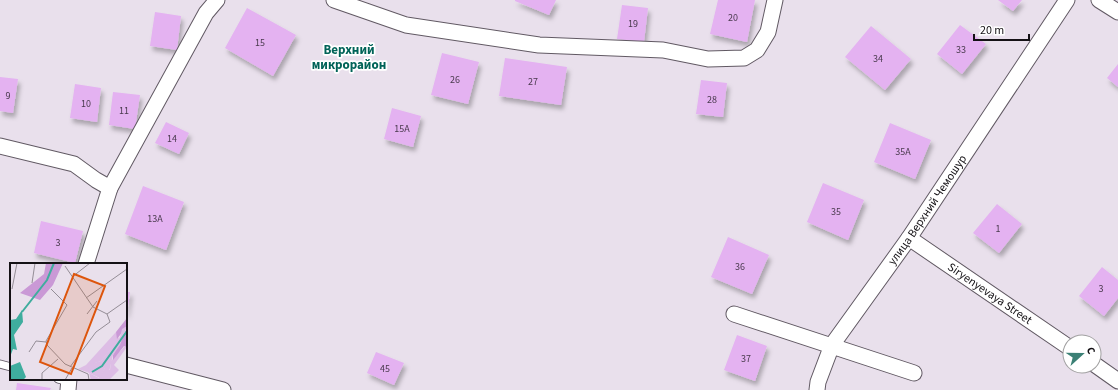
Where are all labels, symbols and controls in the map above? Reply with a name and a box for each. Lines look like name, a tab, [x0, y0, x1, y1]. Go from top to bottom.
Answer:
house number: 20	[728, 11, 738, 25]
scale bar	[974, 16, 1029, 42]
house number: 19	[628, 17, 638, 31]
text: 20 m	[980, 22, 1004, 39]
house number: 15	[255, 36, 265, 50]
district label: Верхний микрорайон	[312, 41, 386, 74]
house number: 33	[956, 43, 966, 57]
house number: 34	[873, 52, 883, 66]
house number: 26	[450, 73, 460, 87]
house number: 27	[528, 75, 538, 89]
house number: 9	[6, 89, 11, 103]
house number: 28	[707, 93, 717, 107]
house number: 10	[81, 97, 91, 111]
house number: 11	[119, 104, 129, 118]
house number: 15А	[394, 122, 410, 136]
house number: 14	[167, 132, 177, 146]
house number: 35А	[895, 145, 911, 159]
street label: улица Верхний Чемошур	[884, 151, 971, 269]
house number: 35	[831, 205, 841, 219]
house number: 13А	[147, 212, 163, 226]
house number: 1	[996, 222, 1001, 236]
house number: 3	[56, 236, 61, 250]
street label: Siryenyevaya Street	[944, 259, 1035, 329]
house number: 36	[735, 260, 745, 274]
inset map	[10, 263, 127, 380]
house number: 3	[1099, 282, 1104, 296]
north arrow	[1062, 334, 1102, 374]
text: С	[1083, 345, 1099, 357]
house number: 37	[741, 352, 751, 366]
house number: 45	[380, 362, 390, 376]

